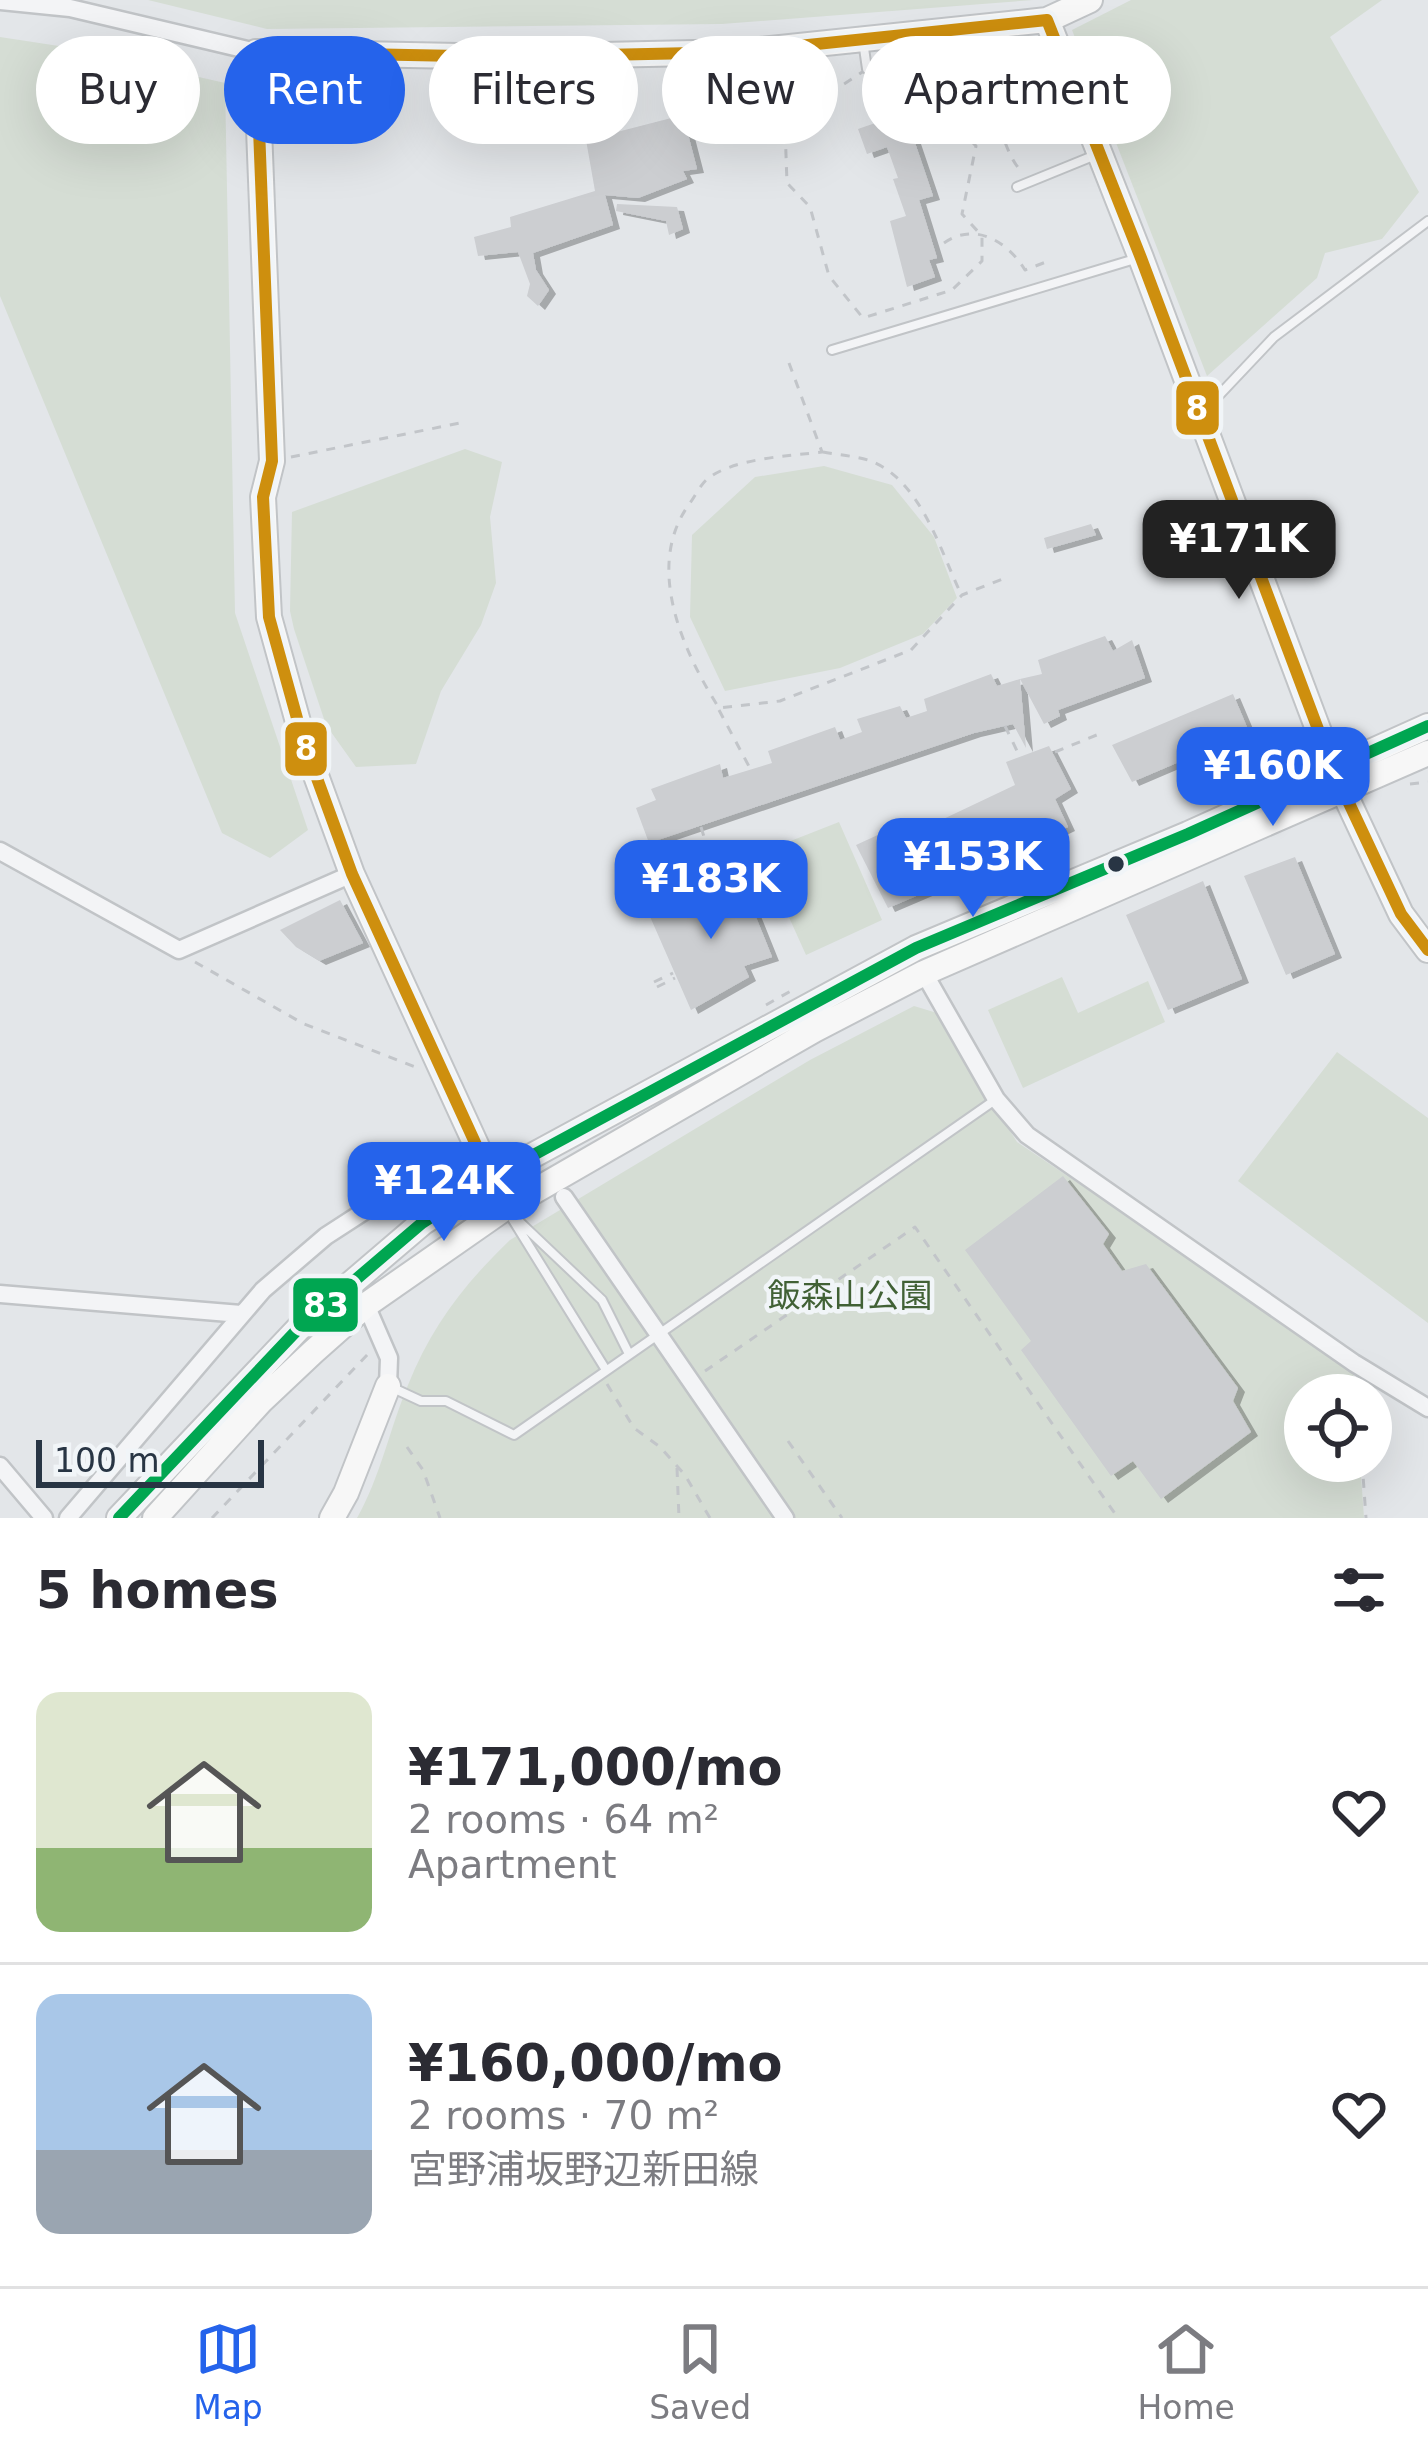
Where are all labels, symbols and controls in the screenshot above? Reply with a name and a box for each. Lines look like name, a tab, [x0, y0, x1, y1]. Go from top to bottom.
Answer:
chip: Buy	[36, 36, 200, 144]
chip: Rent	[224, 36, 405, 144]
chip: Filters	[429, 36, 638, 144]
chip: New	[662, 36, 838, 144]
chip: Apartment	[862, 36, 1171, 144]
line badge: 8	[1174, 379, 1221, 437]
text: 8	[1186, 389, 1208, 428]
pin: ¥171K	[1155, 500, 1323, 602]
text: ¥171K	[1170, 516, 1308, 561]
line badge: 8	[283, 720, 329, 778]
pin: ¥160K	[1189, 727, 1357, 829]
text: 8	[295, 729, 317, 768]
text: ¥160K	[1204, 743, 1342, 788]
pin: ¥153K	[889, 818, 1057, 920]
text: ¥153K	[904, 834, 1042, 879]
pin: ¥183K	[627, 840, 795, 942]
unlabelled marker	[1105, 853, 1127, 875]
text: ¥183K	[642, 856, 780, 901]
pin: ¥124K	[360, 1142, 528, 1244]
text: ¥124K	[375, 1158, 513, 1203]
line badge: 83	[291, 1276, 360, 1334]
park label: 飯森山公園	[768, 1276, 933, 1315]
text: 83	[303, 1286, 349, 1325]
map controls	[1284, 1374, 1392, 1482]
button: locate	[1284, 1374, 1392, 1482]
scale bar	[36, 1434, 264, 1487]
text: 100 m	[54, 1441, 160, 1480]
icon: filters	[1326, 1557, 1392, 1623]
text: 5 homes	[36, 1561, 279, 1620]
text: ¥171,000/mo	[408, 1738, 783, 1797]
icon: home	[132, 1740, 276, 1884]
icon: heart	[1326, 1779, 1392, 1845]
text: 2 rooms · 64 m²	[408, 1797, 719, 1842]
text: Apartment	[408, 1842, 617, 1887]
text: ¥160,000/mo	[408, 2034, 783, 2093]
icon: home	[132, 2042, 276, 2186]
icon: heart	[1326, 2081, 1392, 2147]
text: 2 rooms · 70 m²	[408, 2093, 719, 2138]
text: 宮野浦坂野辺新田線	[408, 2147, 759, 2192]
tab: Map	[193, 2316, 263, 2427]
tab: Saved	[649, 2316, 751, 2427]
tab: Home	[1137, 2316, 1235, 2427]

